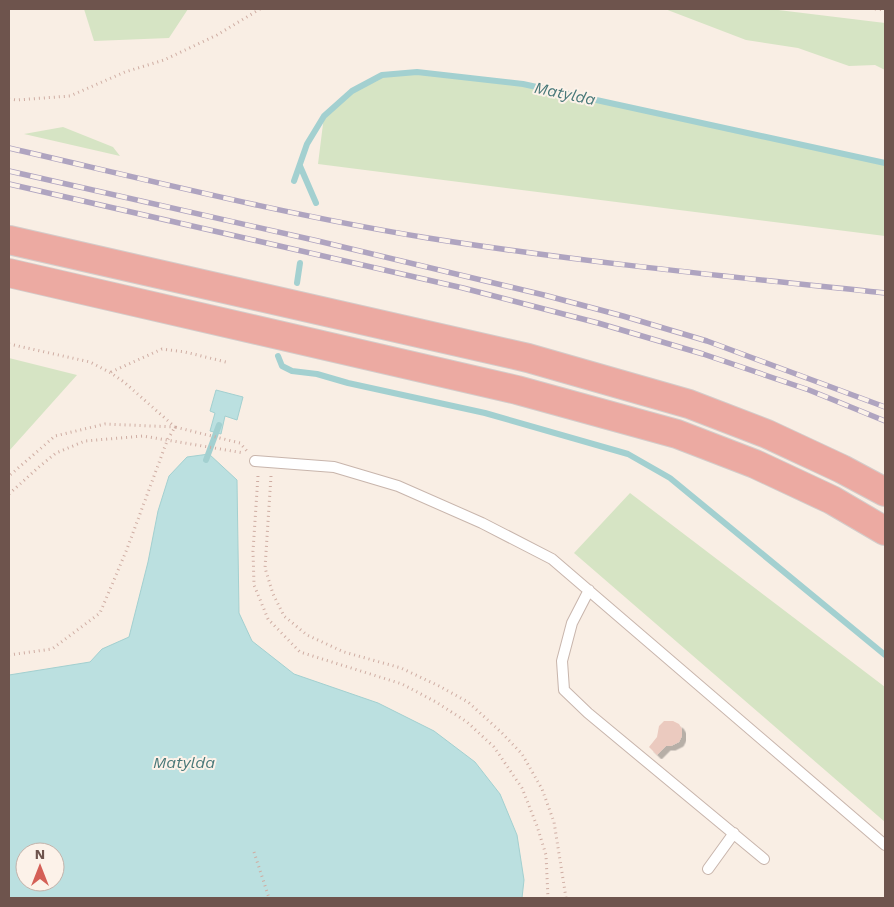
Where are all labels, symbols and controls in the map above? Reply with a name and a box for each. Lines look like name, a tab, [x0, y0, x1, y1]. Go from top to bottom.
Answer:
water label: Matylda	[533, 78, 597, 109]
water label: Matylda	[153, 753, 215, 772]
north arrow	[15, 842, 65, 892]
text: N	[35, 846, 45, 862]

